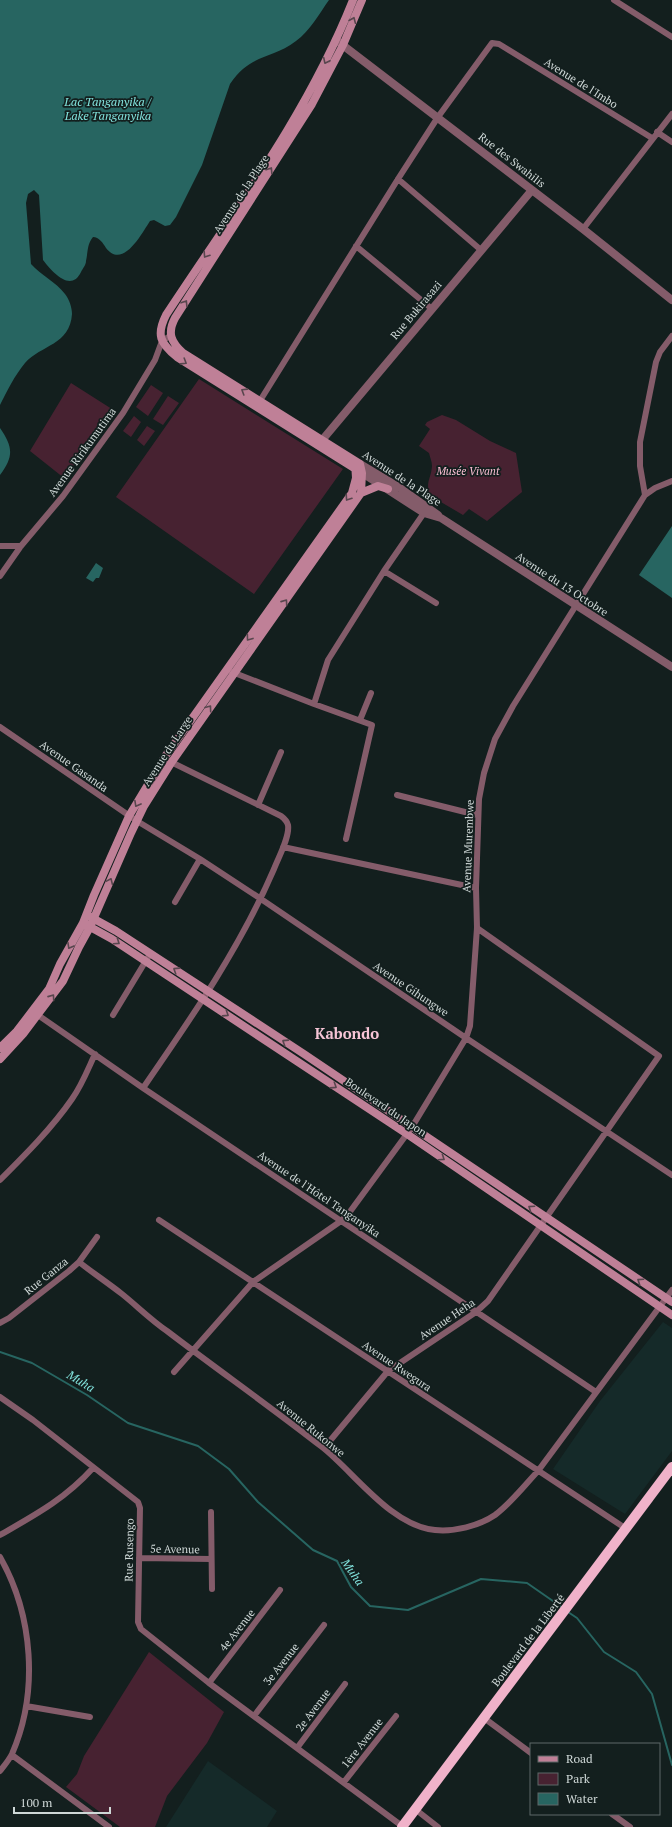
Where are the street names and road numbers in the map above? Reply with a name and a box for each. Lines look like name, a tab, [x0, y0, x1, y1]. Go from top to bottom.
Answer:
street label: Avenue de l'Imbo	[542, 55, 620, 111]
street label: Rue des Swahilis	[476, 129, 548, 191]
street label: Avenue de la Plage	[210, 152, 272, 236]
street label: Rue Bukirasazi	[387, 278, 445, 342]
street label: Avenue Ririkumutima	[45, 404, 119, 499]
street label: Avenue de la Plage	[360, 447, 444, 509]
street label: Avenue du 13 Octobre	[513, 549, 611, 619]
street label: Avenue du Large	[139, 713, 195, 789]
street label: Avenue Gasanda	[37, 737, 111, 795]
street label: Avenue Murembwe	[459, 799, 477, 893]
street label: Avenue Gihungwe	[371, 959, 452, 1020]
street label: Boulevard du Japon	[343, 1075, 430, 1140]
street label: Avenue de l'Hôtel Tanganyika	[255, 1148, 383, 1241]
street label: Rue Ganza	[21, 1254, 71, 1298]
street label: Avenue Heha	[416, 1295, 478, 1343]
street label: Avenue Rwegura	[360, 1338, 435, 1395]
street label: Avenue Rukonwe	[274, 1396, 348, 1460]
street label: Rue Rusengo	[121, 1518, 137, 1582]
street label: 5e Avenue	[150, 1542, 201, 1556]
street label: Boulevard de la Liberté	[489, 1590, 568, 1689]
street label: 4e Avenue	[216, 1606, 258, 1654]
street label: 3e Avenue	[260, 1640, 302, 1688]
street label: 2e Avenue	[292, 1685, 334, 1734]
street label: 1ère Avenue	[338, 1715, 386, 1771]

